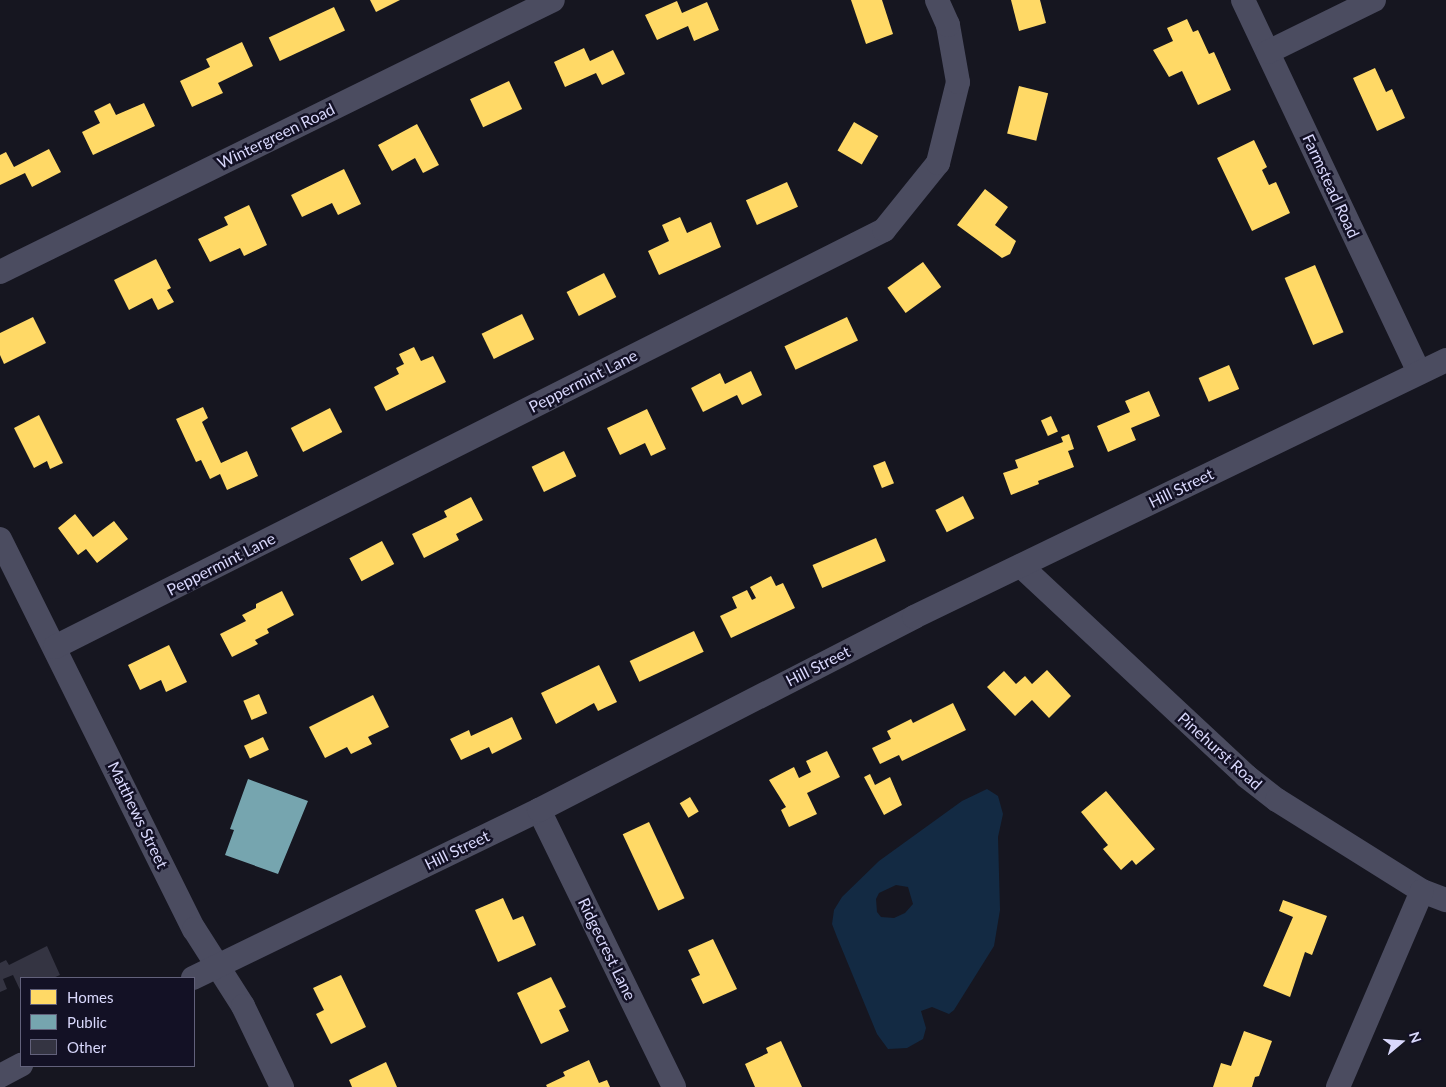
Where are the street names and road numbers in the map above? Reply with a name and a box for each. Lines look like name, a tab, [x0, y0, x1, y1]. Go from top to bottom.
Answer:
street label: Wintergreen Road	[214, 99, 338, 173]
street label: Farmstead Road	[1299, 131, 1363, 241]
street label: Peppermint Lane	[526, 345, 640, 417]
street label: Hill Street	[1145, 464, 1217, 512]
street label: Peppermint Lane	[164, 528, 278, 600]
street label: Hill Street	[783, 642, 853, 690]
street label: Pinehurst Road	[1174, 708, 1266, 794]
street label: Matthews Street	[104, 759, 172, 871]
street label: Hill Street	[421, 826, 493, 874]
street label: Ridgecrest Lane	[574, 895, 640, 1003]

